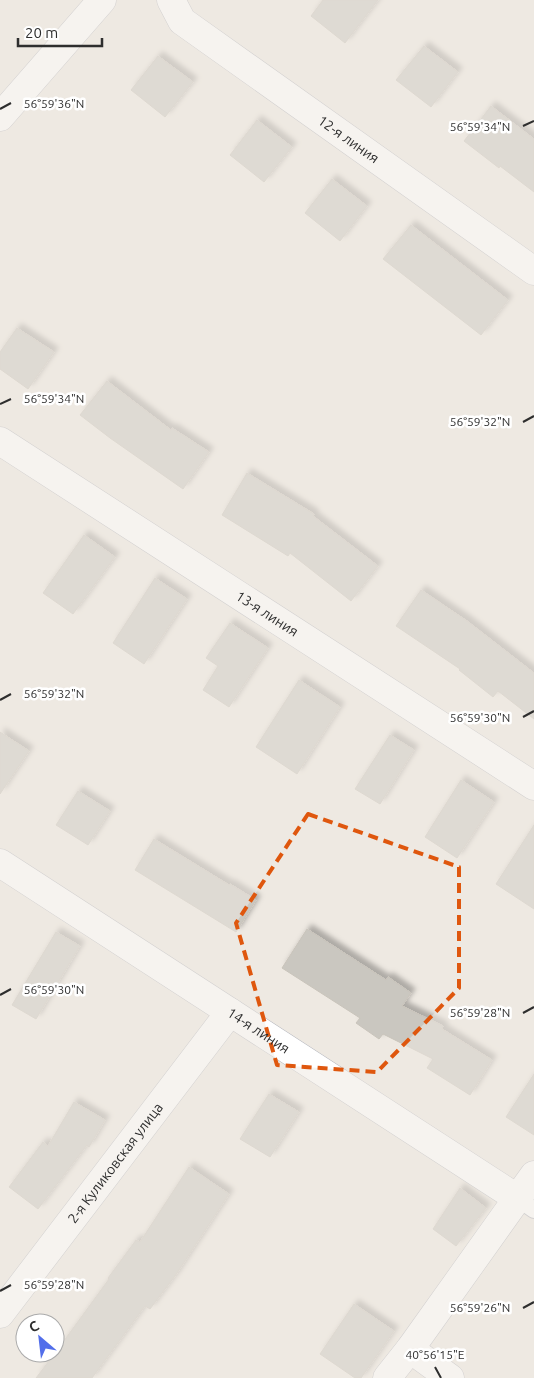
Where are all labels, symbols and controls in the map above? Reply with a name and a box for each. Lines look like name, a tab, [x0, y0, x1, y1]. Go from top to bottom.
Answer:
scale bar	[18, 15, 101, 47]
text: 20 m	[25, 24, 58, 41]
text: 56°59'36"N	[24, 97, 84, 110]
street label: 12-я линия	[315, 112, 382, 166]
text: 56°59'34"N	[450, 120, 510, 133]
text: 56°59'34"N	[24, 392, 84, 405]
text: 56°59'32"N	[450, 415, 510, 428]
street label: 13-я линия	[233, 588, 301, 640]
text: 56°59'32"N	[24, 687, 84, 700]
text: 56°59'30"N	[450, 711, 510, 724]
text: 56°59'30"N	[24, 983, 84, 996]
street label: 14-я линия	[224, 1004, 293, 1057]
text: 56°59'28"N	[450, 1006, 510, 1019]
street label: 2-я Куликовская улица	[64, 1100, 166, 1226]
text: 56°59'28"N	[24, 1278, 84, 1291]
text: 56°59'26"N	[450, 1301, 510, 1314]
north arrow	[15, 1313, 65, 1363]
text: С	[26, 1317, 42, 1336]
text: 40°56'15"E	[406, 1348, 465, 1361]

